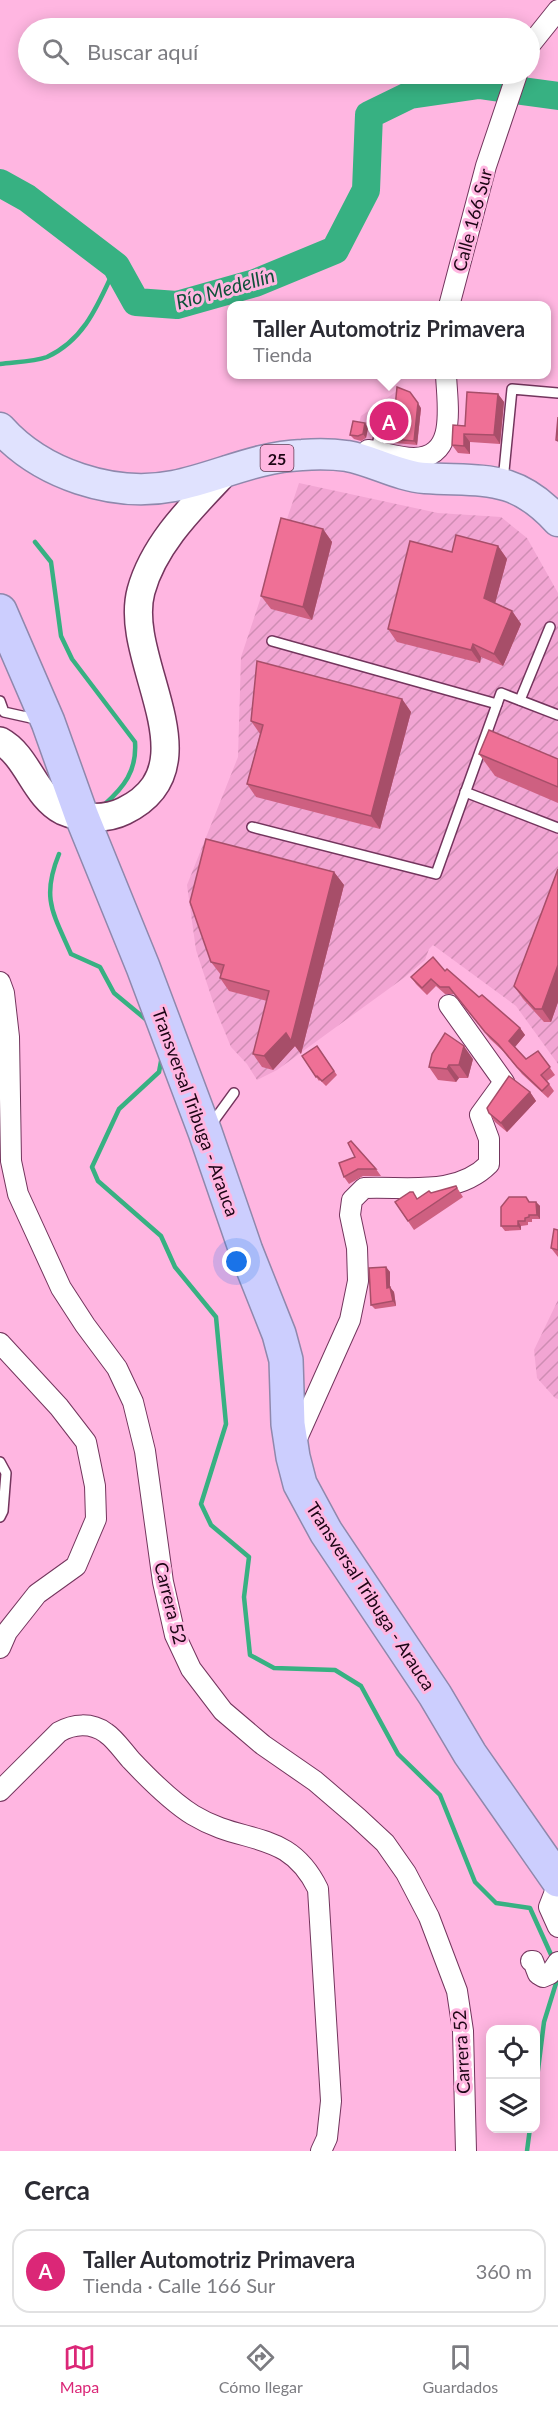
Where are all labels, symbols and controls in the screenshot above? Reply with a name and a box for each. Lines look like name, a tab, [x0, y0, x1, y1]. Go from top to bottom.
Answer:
search box	[18, 18, 540, 84]
icon: search	[39, 35, 72, 68]
text: Buscar aquí	[87, 38, 198, 65]
street label: Calle 166 Sur	[448, 166, 496, 274]
water label: Río Medellín	[173, 262, 277, 314]
popup	[227, 301, 551, 379]
text: Taller Automotriz Primavera	[253, 315, 525, 342]
text: Tienda	[253, 342, 312, 366]
pin: A	[370, 398, 408, 444]
road number: 25	[260, 445, 294, 471]
street label: Transversal Tribuga - Arauca	[148, 1005, 244, 1219]
your location	[222, 1247, 251, 1276]
street label: Transversal Tribuga - Arauca	[302, 1498, 440, 1694]
street label: Carrera 52	[150, 1560, 192, 1646]
street label: Carrera 52	[448, 2009, 474, 2095]
map controls	[486, 2025, 540, 2133]
button: locate	[486, 2025, 540, 2079]
button: layers	[486, 2079, 540, 2133]
text: Cerca	[24, 2174, 90, 2206]
text: Taller Automotriz Primavera	[83, 2246, 355, 2273]
text: A	[39, 2259, 52, 2283]
text: 360 m	[476, 2259, 532, 2283]
text: Tienda · Calle 166 Sur	[83, 2273, 275, 2297]
tab: Mapa	[60, 2341, 99, 2396]
tab: Cómo llegar	[219, 2341, 303, 2396]
tab: Guardados	[422, 2341, 498, 2396]

